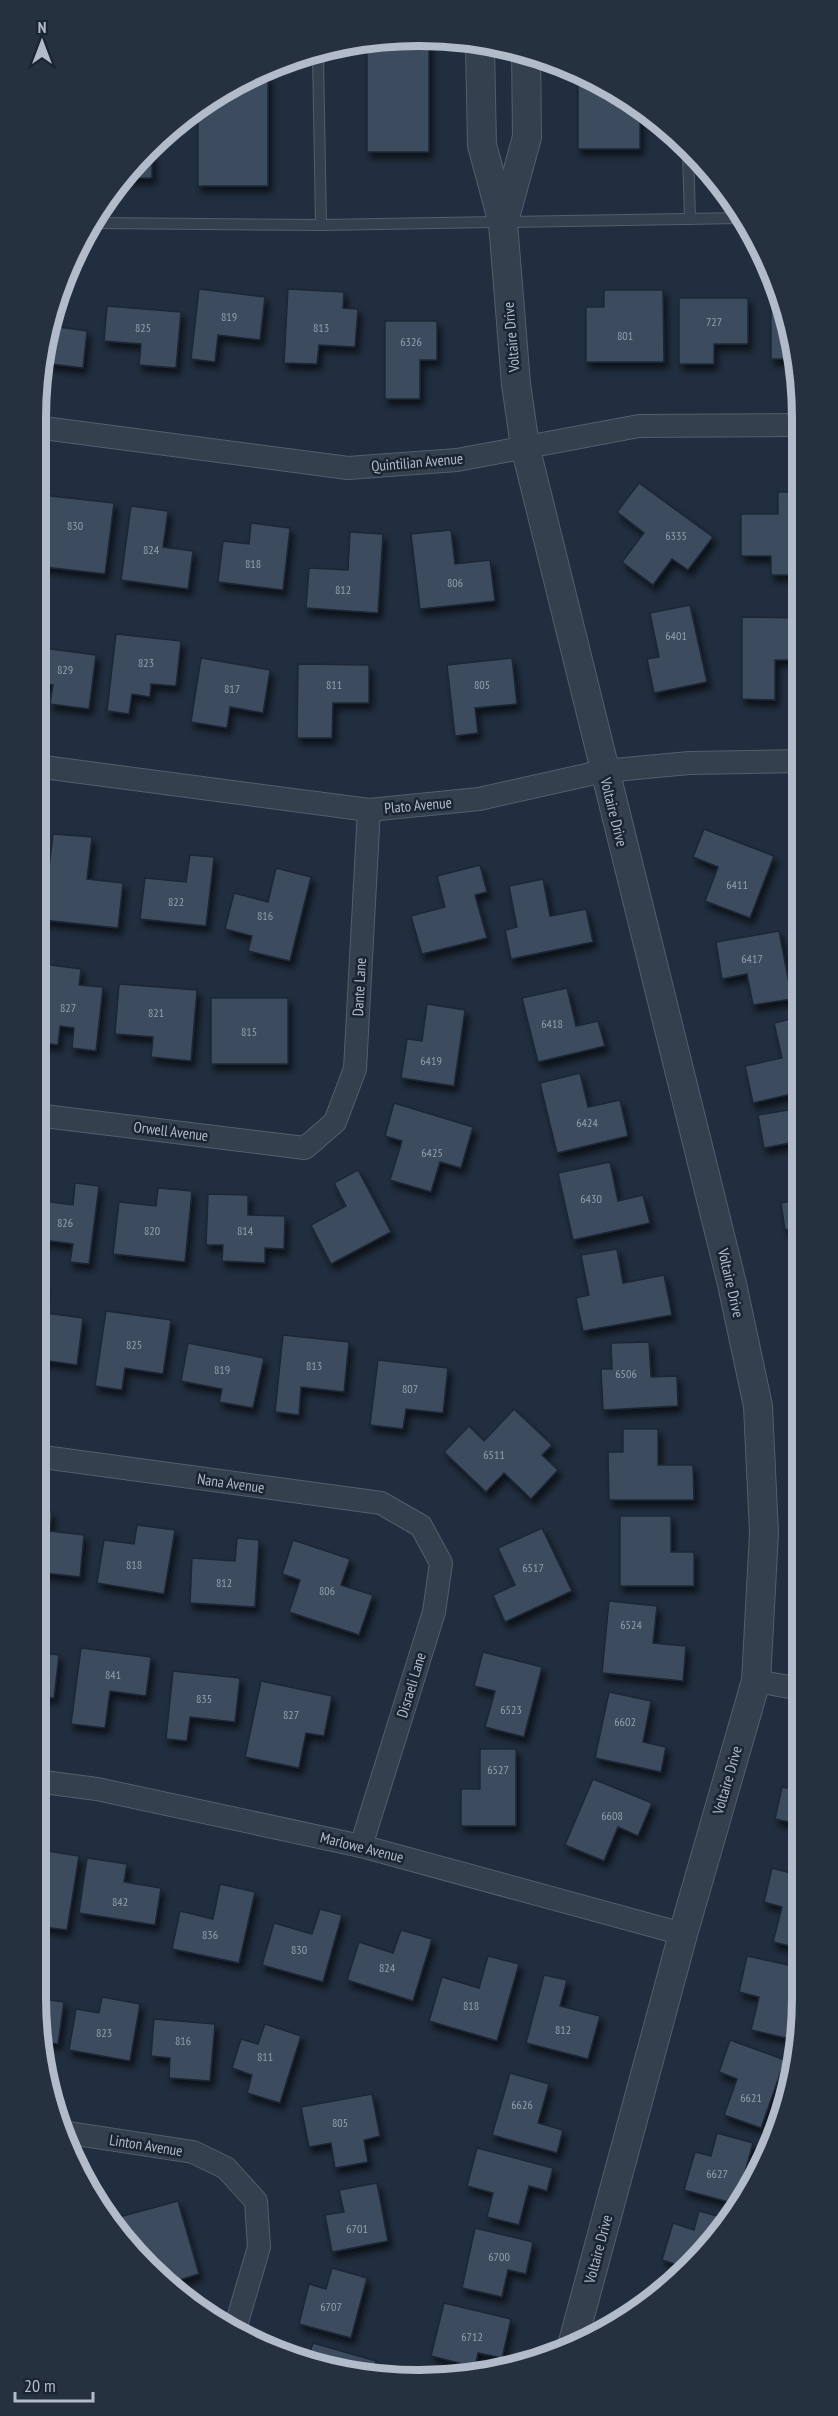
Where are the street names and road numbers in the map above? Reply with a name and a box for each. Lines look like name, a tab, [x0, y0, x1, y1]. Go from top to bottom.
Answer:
street label: Voltaire Drive	[498, 301, 524, 374]
street label: Quintilian Avenue	[370, 449, 464, 475]
street label: Voltaire Drive	[596, 775, 632, 848]
street label: Plato Avenue	[384, 793, 452, 817]
street label: Dante Lane	[348, 957, 370, 1017]
street label: Orwell Avenue	[133, 1117, 209, 1145]
street label: Voltaire Drive	[714, 1246, 748, 1319]
street label: Nana Avenue	[196, 1469, 266, 1497]
street label: Disraeli Lane	[392, 1650, 430, 1720]
street label: Voltaire Drive	[708, 1744, 746, 1817]
street label: Marlowe Avenue	[318, 1827, 406, 1867]
street label: Linton Avenue	[108, 2130, 184, 2160]
street label: Voltaire Drive	[579, 2213, 616, 2286]

